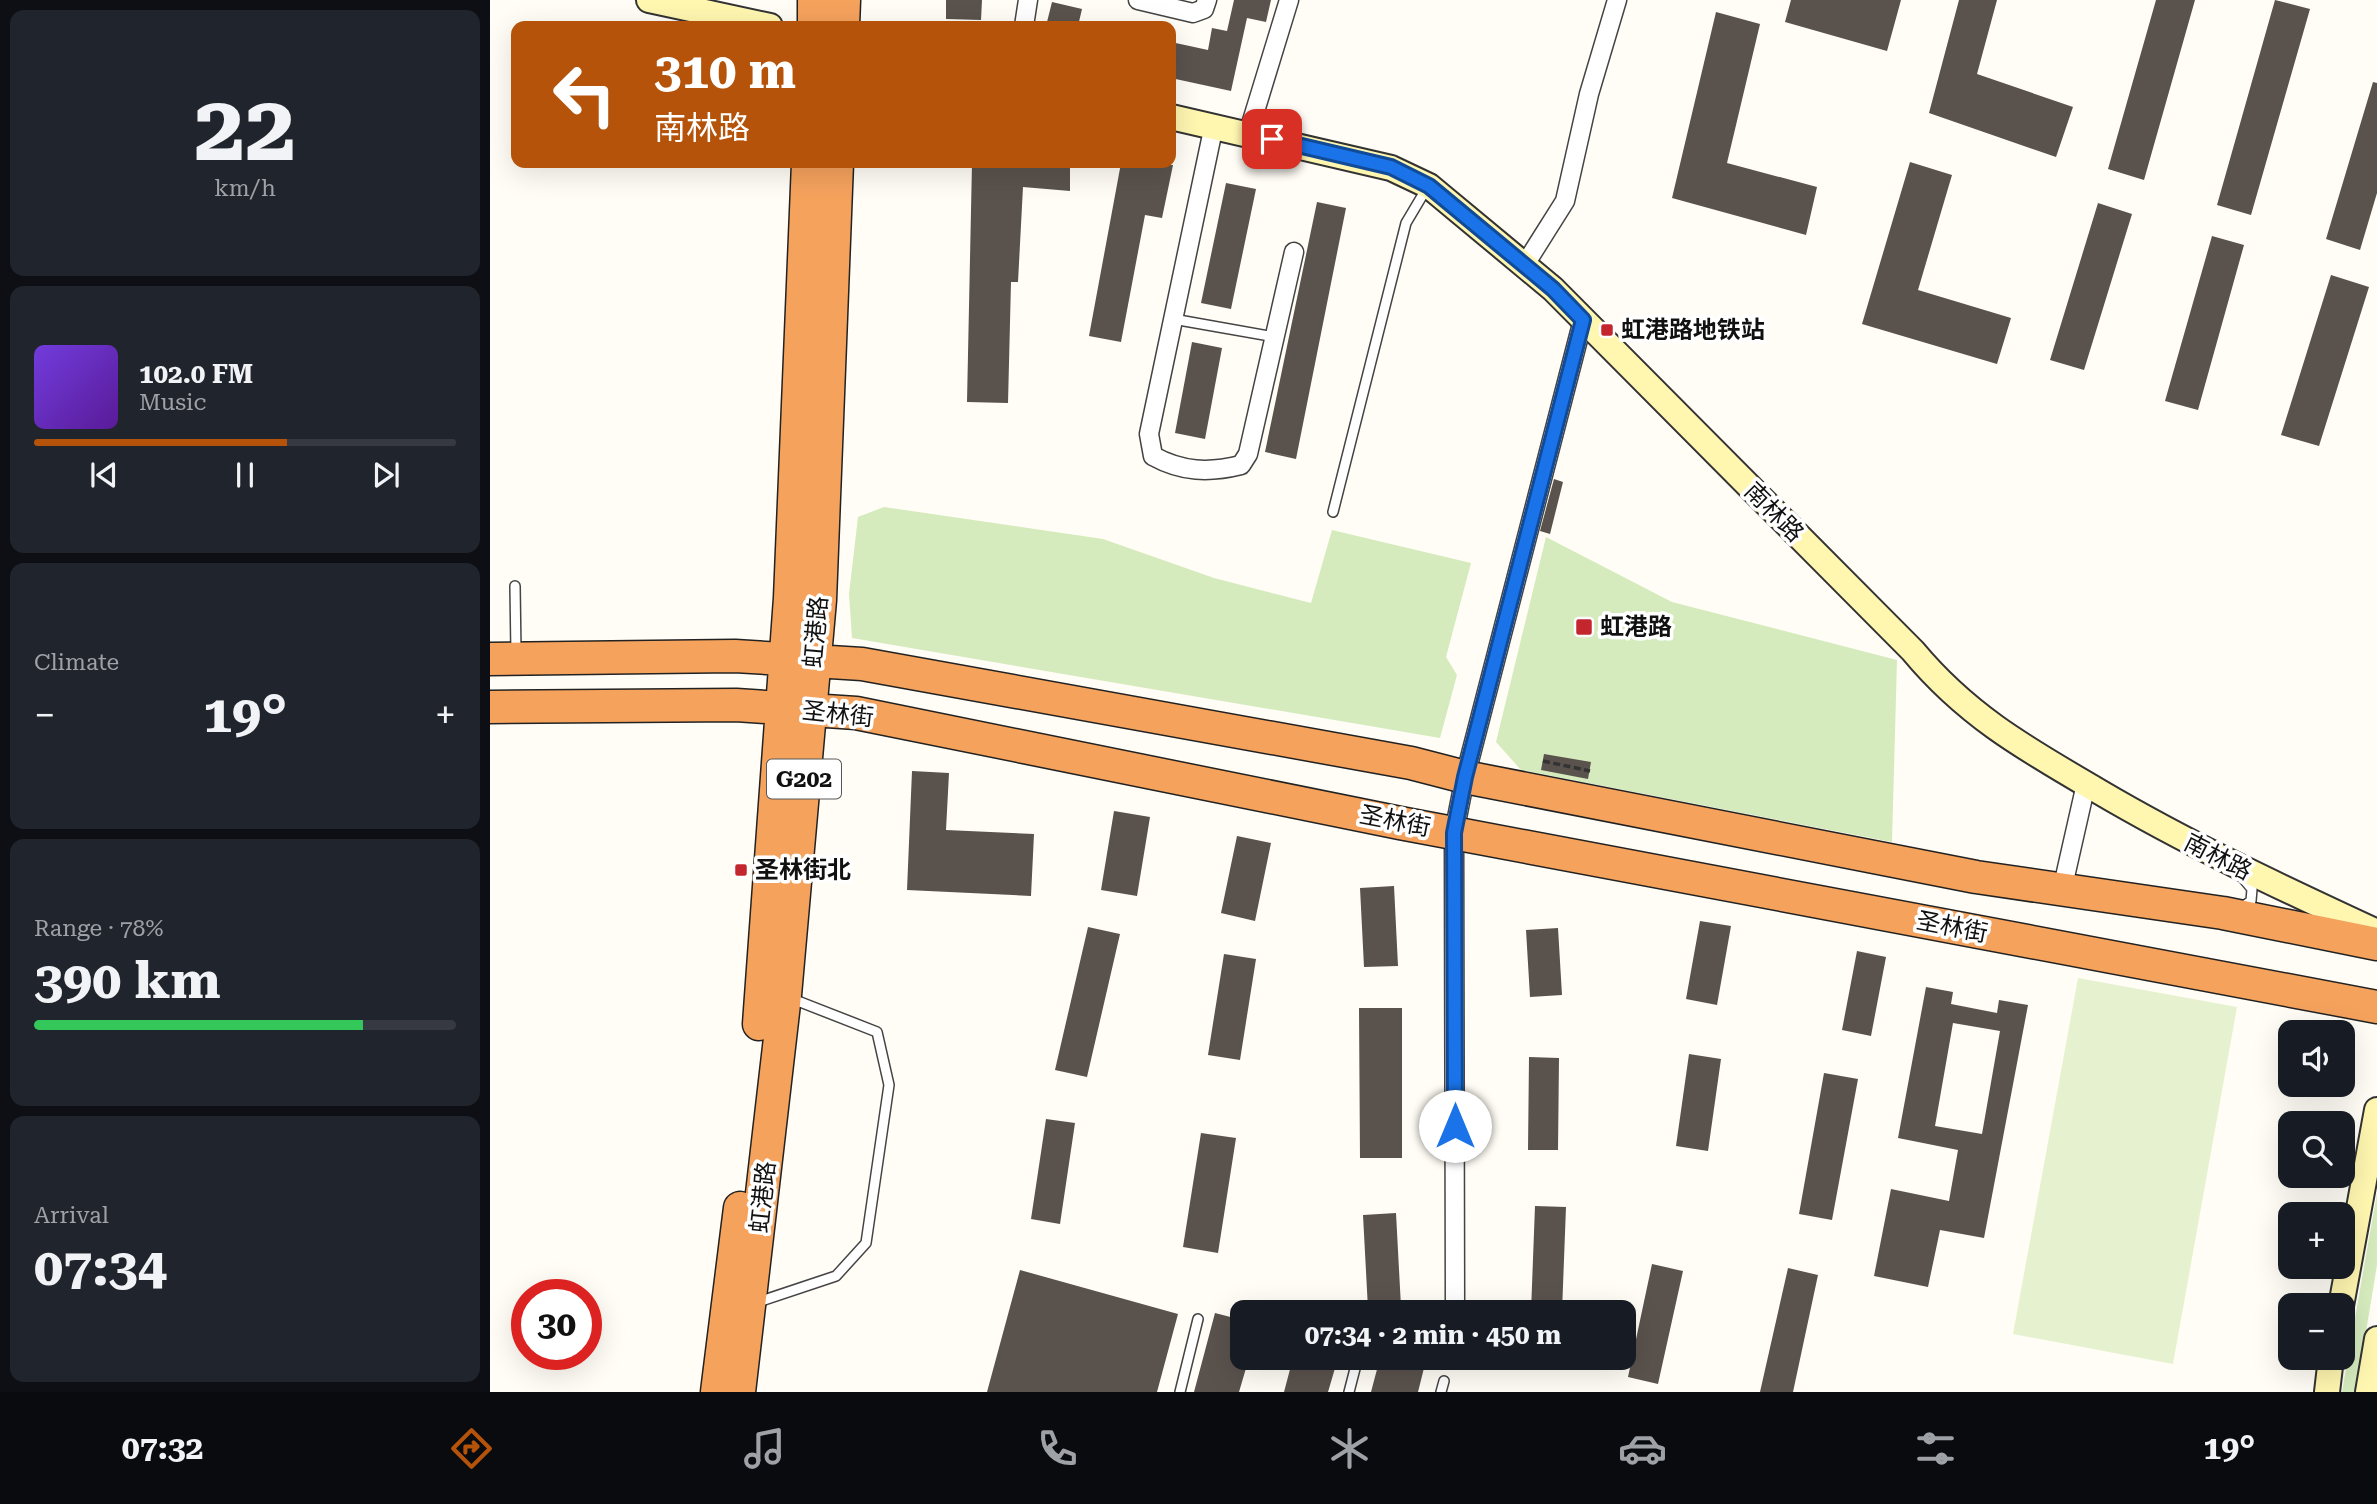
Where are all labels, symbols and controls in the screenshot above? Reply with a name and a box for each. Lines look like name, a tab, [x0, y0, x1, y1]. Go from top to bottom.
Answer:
text: 310 m	[654, 43, 796, 100]
icon: left	[539, 49, 630, 140]
text: 22	[194, 76, 296, 182]
text: 南林路	[654, 109, 750, 147]
pin	[1242, 109, 1302, 169]
icon: arrive	[1253, 120, 1291, 158]
text: km/h	[214, 175, 276, 202]
place label: 虹港路地铁站	[1621, 316, 1765, 344]
marker: 虹港路地铁站	[1599, 322, 1615, 338]
text: 102.0 FM	[139, 359, 253, 389]
text: Music	[139, 389, 206, 416]
icon: previous	[85, 456, 123, 494]
icon: pause	[226, 456, 264, 494]
icon: next	[367, 456, 405, 494]
street label: 南林路	[1739, 477, 1809, 547]
street label: 虹港路	[799, 595, 833, 669]
place label: 虹港路	[1600, 613, 1672, 641]
marker: 虹港路	[1574, 617, 1594, 637]
text: Climate	[34, 649, 119, 676]
text: 19°	[203, 684, 287, 745]
text: −	[34, 693, 55, 737]
text: +	[435, 693, 456, 737]
street label: 圣林街	[801, 696, 875, 732]
road number: G202	[767, 760, 841, 799]
street label: 圣林街	[1357, 800, 1433, 842]
street label: 南林路	[2180, 828, 2256, 886]
place label: 圣林街北	[755, 856, 851, 884]
marker: 圣林街北	[733, 862, 749, 878]
street label: 圣林街	[1914, 906, 1990, 948]
text: Range · 78%	[34, 915, 163, 942]
text: 390 km	[34, 950, 221, 1011]
map controls	[2278, 1020, 2355, 1370]
button: sound	[2278, 1020, 2355, 1097]
position arrow	[1418, 1089, 1492, 1163]
button: search	[2278, 1111, 2355, 1188]
street label: 虹港路	[745, 1160, 781, 1234]
text: Arrival	[34, 1202, 109, 1229]
button: +	[2278, 1202, 2355, 1279]
text: 07:34	[34, 1237, 167, 1298]
speed limit sign: 30	[511, 1279, 602, 1370]
button: −	[2278, 1293, 2355, 1370]
text: 07:34 · 2 min · 450 m	[1305, 1320, 1561, 1350]
icon: directions	[447, 1424, 496, 1473]
icon: music	[740, 1424, 789, 1473]
icon: phone	[1033, 1424, 1082, 1473]
icon: climate	[1325, 1424, 1374, 1473]
icon: car	[1618, 1424, 1667, 1473]
icon: filters	[1911, 1424, 1960, 1473]
text: 07:32	[122, 1429, 204, 1467]
text: 19°	[2203, 1429, 2255, 1467]

